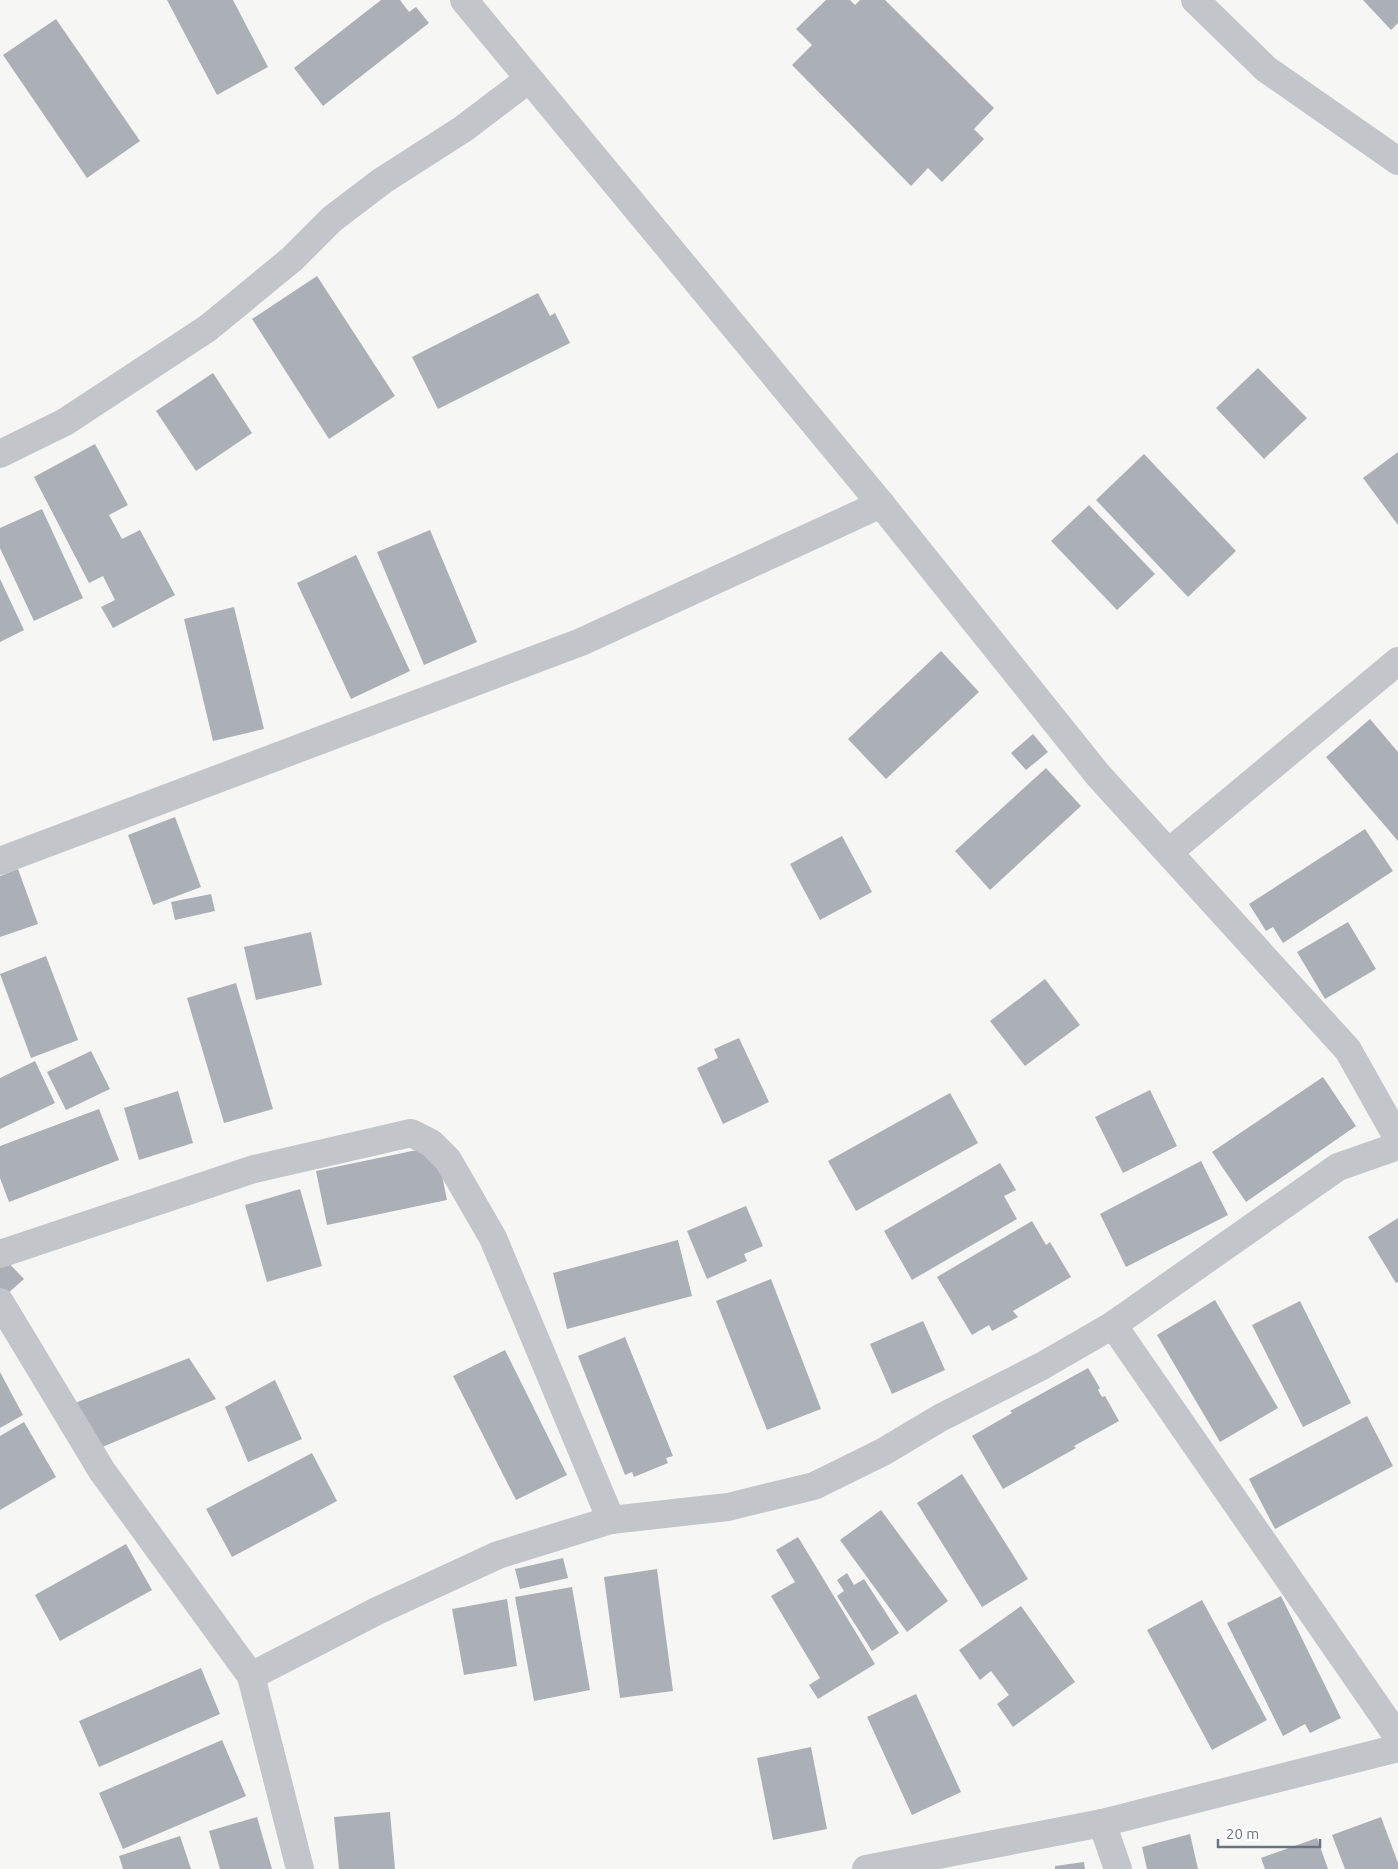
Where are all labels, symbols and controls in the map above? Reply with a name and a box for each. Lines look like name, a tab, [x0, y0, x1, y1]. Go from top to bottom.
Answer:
scale bar	[1218, 1816, 1320, 1848]
text: 20 m	[1226, 1825, 1259, 1842]

